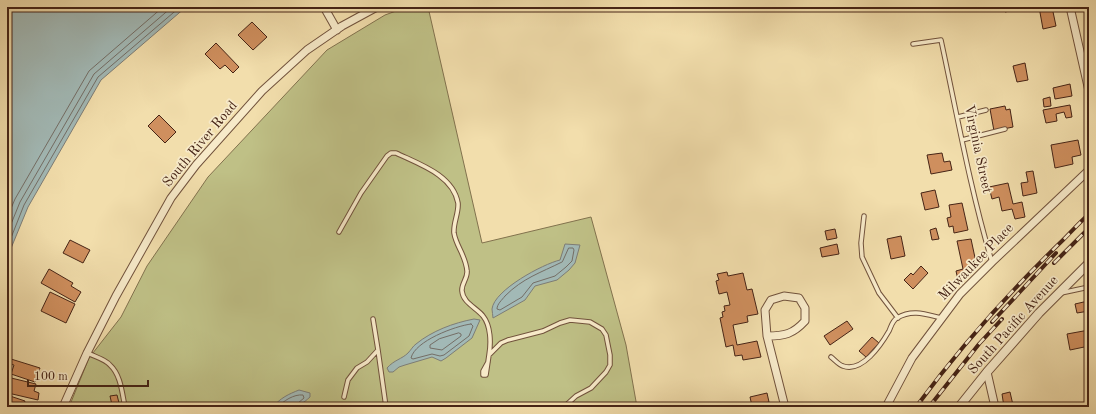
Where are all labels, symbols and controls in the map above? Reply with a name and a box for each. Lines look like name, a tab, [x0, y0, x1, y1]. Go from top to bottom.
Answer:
street label: South River Road	[160, 98, 240, 190]
street label: Virginia Street	[962, 103, 994, 195]
street label: Milwaukee Place	[936, 221, 1016, 303]
street label: South Pacific Avenue	[965, 273, 1061, 377]
scale bar	[28, 362, 148, 388]
text: 100 m	[34, 371, 68, 383]

